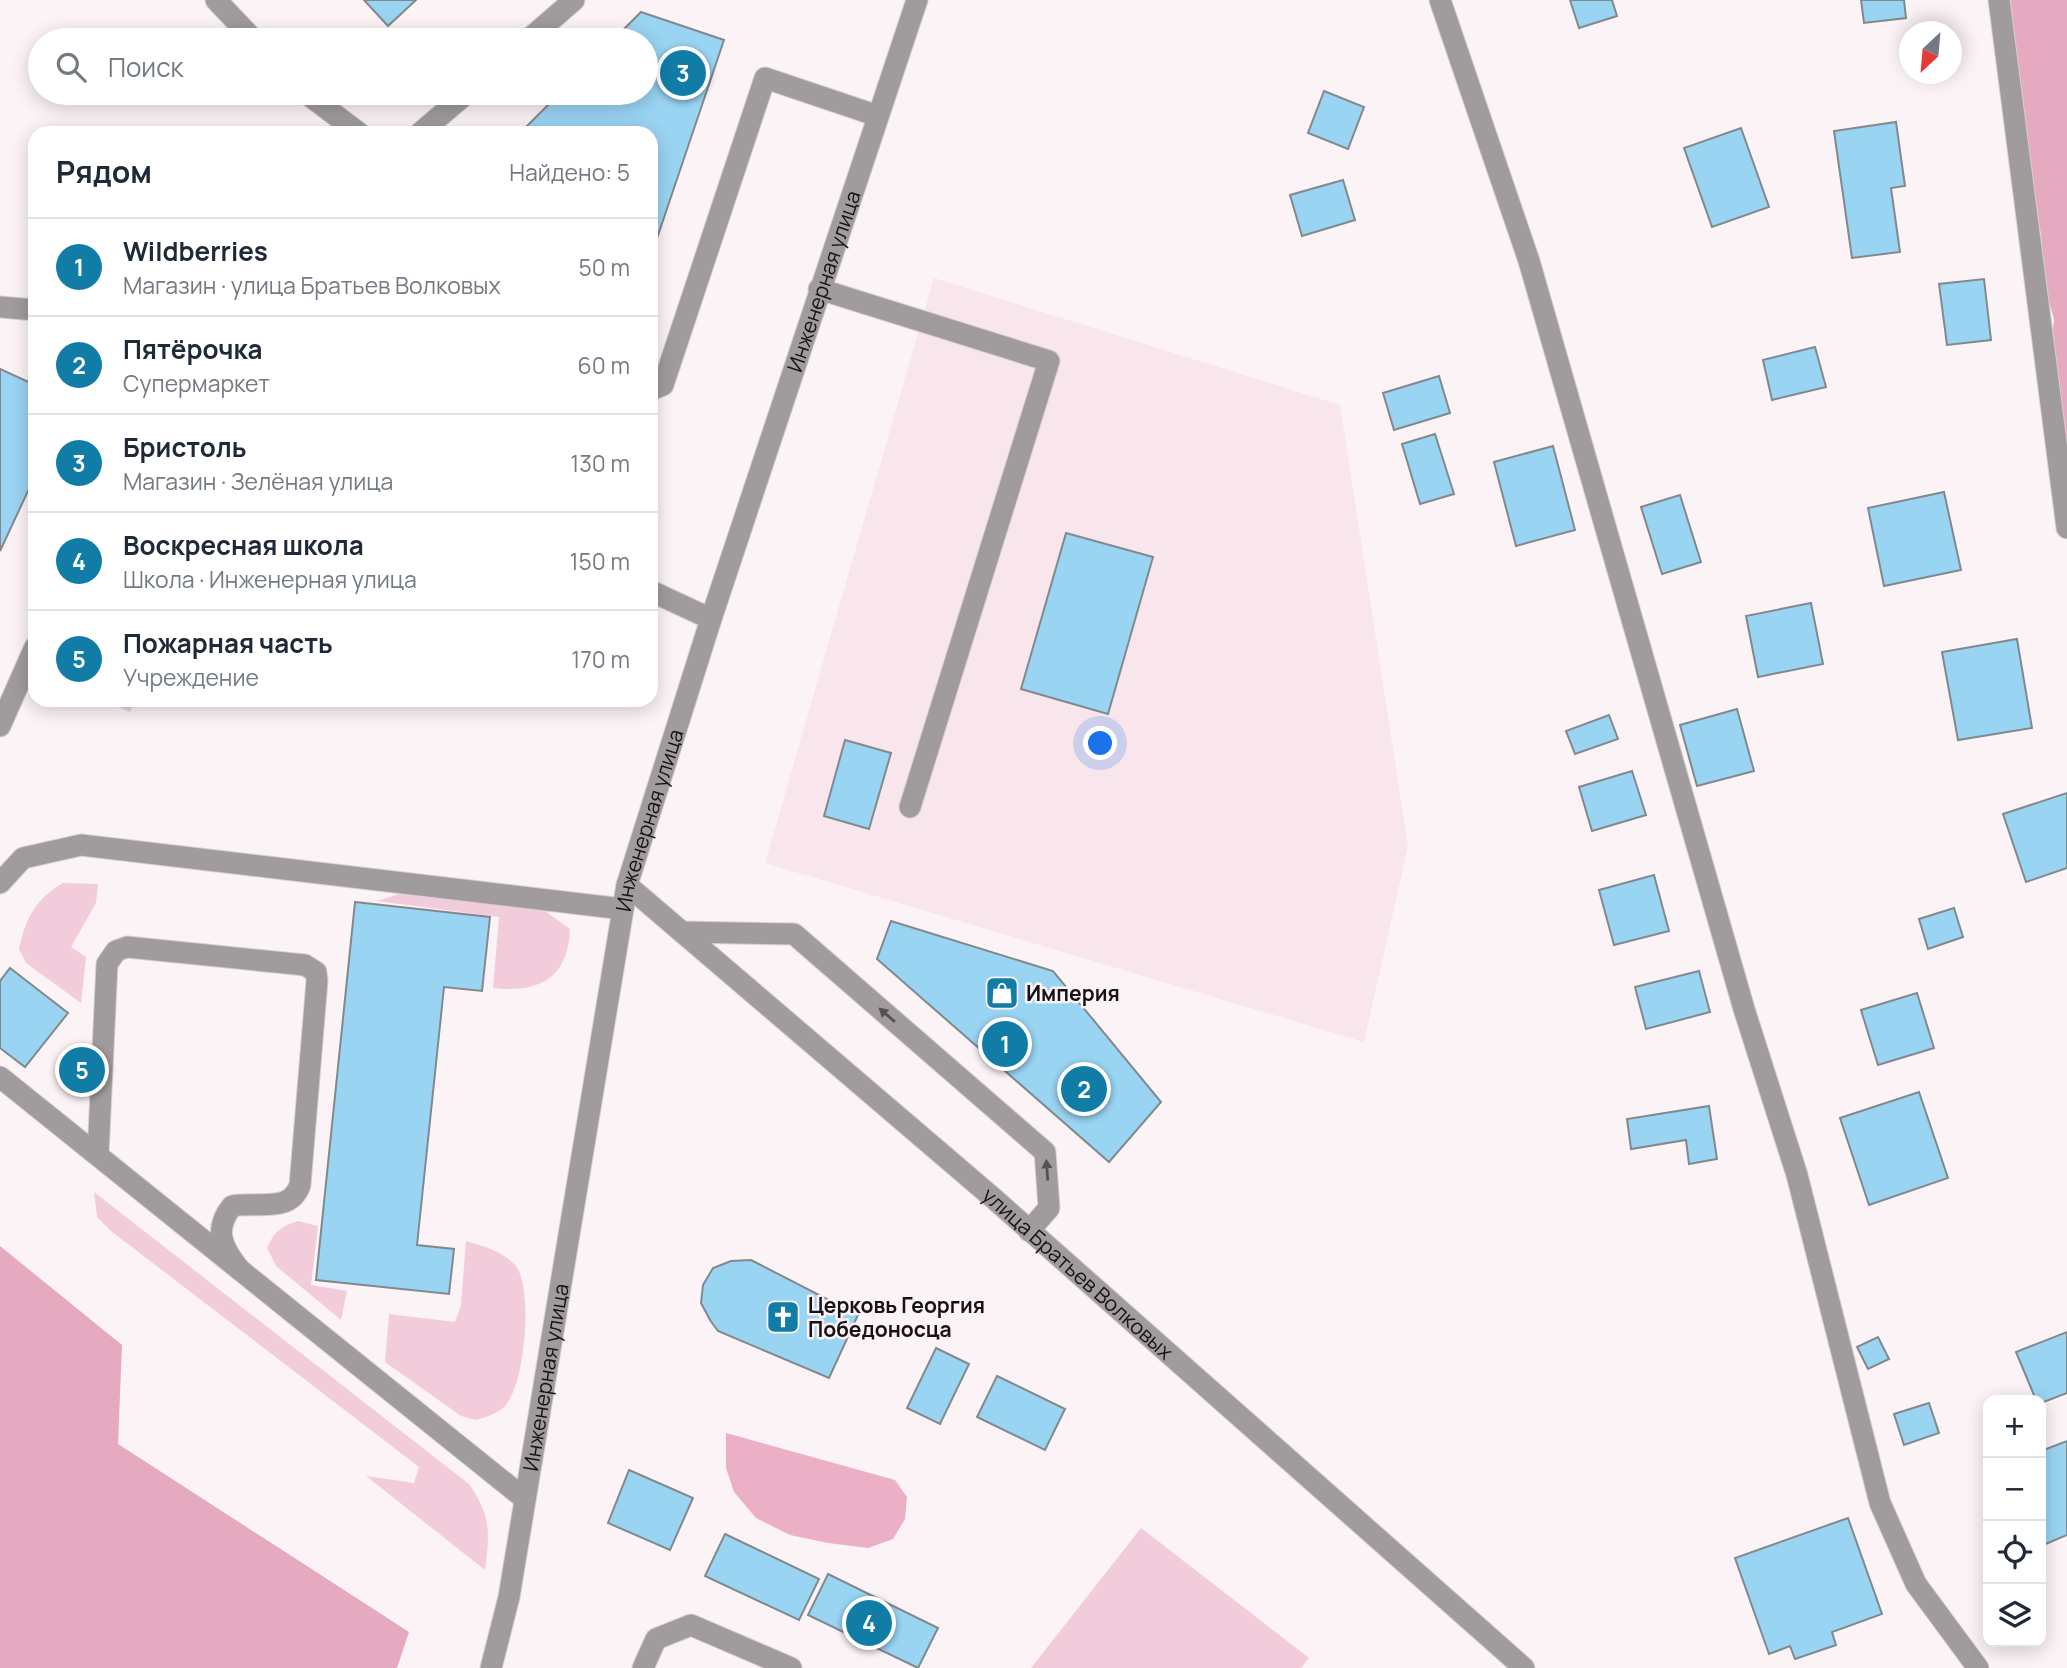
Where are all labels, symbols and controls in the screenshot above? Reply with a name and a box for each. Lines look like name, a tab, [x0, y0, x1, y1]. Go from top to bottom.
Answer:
north arrow	[1899, 21, 1962, 84]
search box	[28, 28, 658, 105]
pin: 3	[660, 47, 706, 99]
icon: search	[52, 48, 90, 86]
text: Поиск	[108, 49, 183, 85]
text: Рядом	[56, 151, 152, 192]
text: Найдено: 5	[509, 156, 630, 188]
street label: Инженерная улица	[780, 187, 867, 376]
text: Wildberries	[123, 233, 268, 269]
text: 1	[74, 251, 84, 283]
text: 50 m	[579, 251, 630, 283]
text: Магазин · улица Братьев Волковых	[123, 269, 501, 301]
text: Пятёрочка	[123, 331, 262, 367]
text: 2	[72, 349, 86, 381]
text: 60 m	[578, 349, 630, 381]
text: Супермаркет	[123, 367, 270, 399]
text: Бристоль	[123, 429, 246, 465]
text: 3	[72, 447, 86, 479]
text: 130 m	[570, 447, 630, 479]
text: Магазин · Зелёная улица	[123, 465, 393, 497]
text: Воскресная школа	[123, 527, 364, 563]
text: 4	[72, 545, 86, 577]
text: 150 m	[570, 545, 630, 577]
text: Школа · Инженерная улица	[123, 563, 417, 595]
text: Пожарная часть	[123, 625, 333, 661]
text: 5	[72, 643, 86, 675]
text: 170 m	[571, 643, 630, 675]
text: Учреждение	[123, 661, 259, 693]
street label: Инженерная улица	[609, 725, 689, 914]
your location	[1083, 726, 1117, 760]
shop icon: Империя	[983, 974, 1021, 1012]
place label: Империя	[1026, 979, 1120, 1007]
one-way arrow	[878, 1007, 896, 1023]
pin: 1	[982, 1018, 1028, 1070]
pin: 5	[59, 1044, 105, 1096]
pin: 2	[1061, 1063, 1107, 1115]
one-way arrow	[1041, 1159, 1052, 1181]
street label: улица Братьев Волковых	[977, 1181, 1179, 1365]
street label: Инженерная улица	[516, 1281, 575, 1473]
place label: Церковь Георгия Победоносца	[808, 1291, 985, 1343]
church icon: Церковь Георгия Победоносца	[764, 1298, 802, 1336]
map controls	[1983, 1395, 2046, 1647]
button: +	[1983, 1395, 2046, 1458]
button: −	[1983, 1458, 2046, 1521]
button: locate	[1983, 1521, 2046, 1584]
button: layers	[1983, 1584, 2046, 1647]
pin: 4	[846, 1597, 892, 1649]

